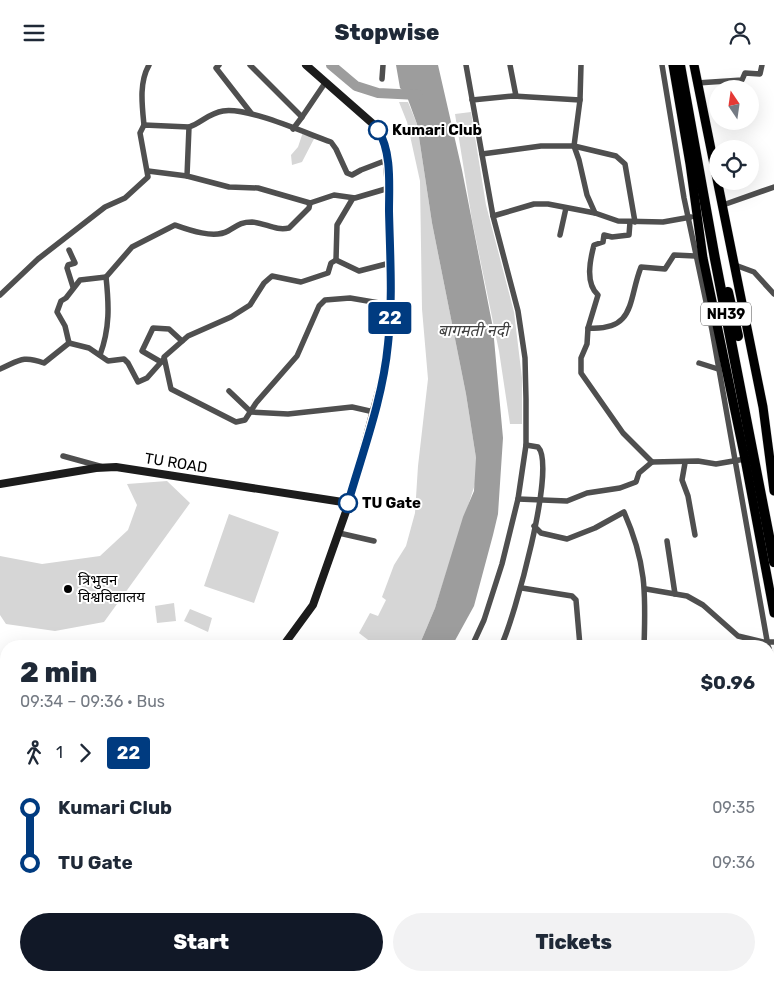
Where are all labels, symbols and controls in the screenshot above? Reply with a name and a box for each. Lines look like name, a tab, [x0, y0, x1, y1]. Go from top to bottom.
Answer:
icon: menu	[20, 19, 48, 47]
text: Stopwise	[334, 19, 440, 46]
icon: person	[726, 19, 754, 47]
north arrow	[709, 80, 759, 130]
map controls	[709, 80, 759, 190]
marker: Kumari Club	[368, 120, 388, 140]
place label: Kumari Club	[392, 121, 482, 139]
button: locate	[709, 140, 759, 190]
line badge: 22	[368, 302, 412, 334]
road number: NH39	[701, 303, 751, 325]
text: 22	[378, 307, 402, 329]
water label: बागमती नदी	[438, 321, 511, 340]
street label: TU ROAD	[143, 449, 209, 477]
marker: TU Gate	[338, 493, 358, 513]
place label: TU Gate	[362, 494, 421, 512]
place label: त्रिभुवन विश्वविद्यालय	[78, 571, 145, 606]
marker: त्रिभुवन विश्वविद्यालय	[62, 583, 74, 595]
text: 2 min	[20, 656, 97, 689]
text: $0.96	[700, 671, 755, 694]
text: 09:34 – 09:36 · Bus	[20, 692, 165, 711]
icon: walk	[20, 739, 48, 767]
icon: forward	[71, 739, 99, 767]
text: 22	[117, 742, 140, 764]
text: 1	[56, 743, 63, 762]
text: Kumari Club	[58, 796, 172, 819]
text: 09:35	[712, 798, 755, 817]
text: TU Gate	[58, 851, 133, 874]
text: 09:36	[712, 853, 755, 872]
button: Start	[20, 913, 383, 971]
button: Tickets	[393, 913, 755, 971]

